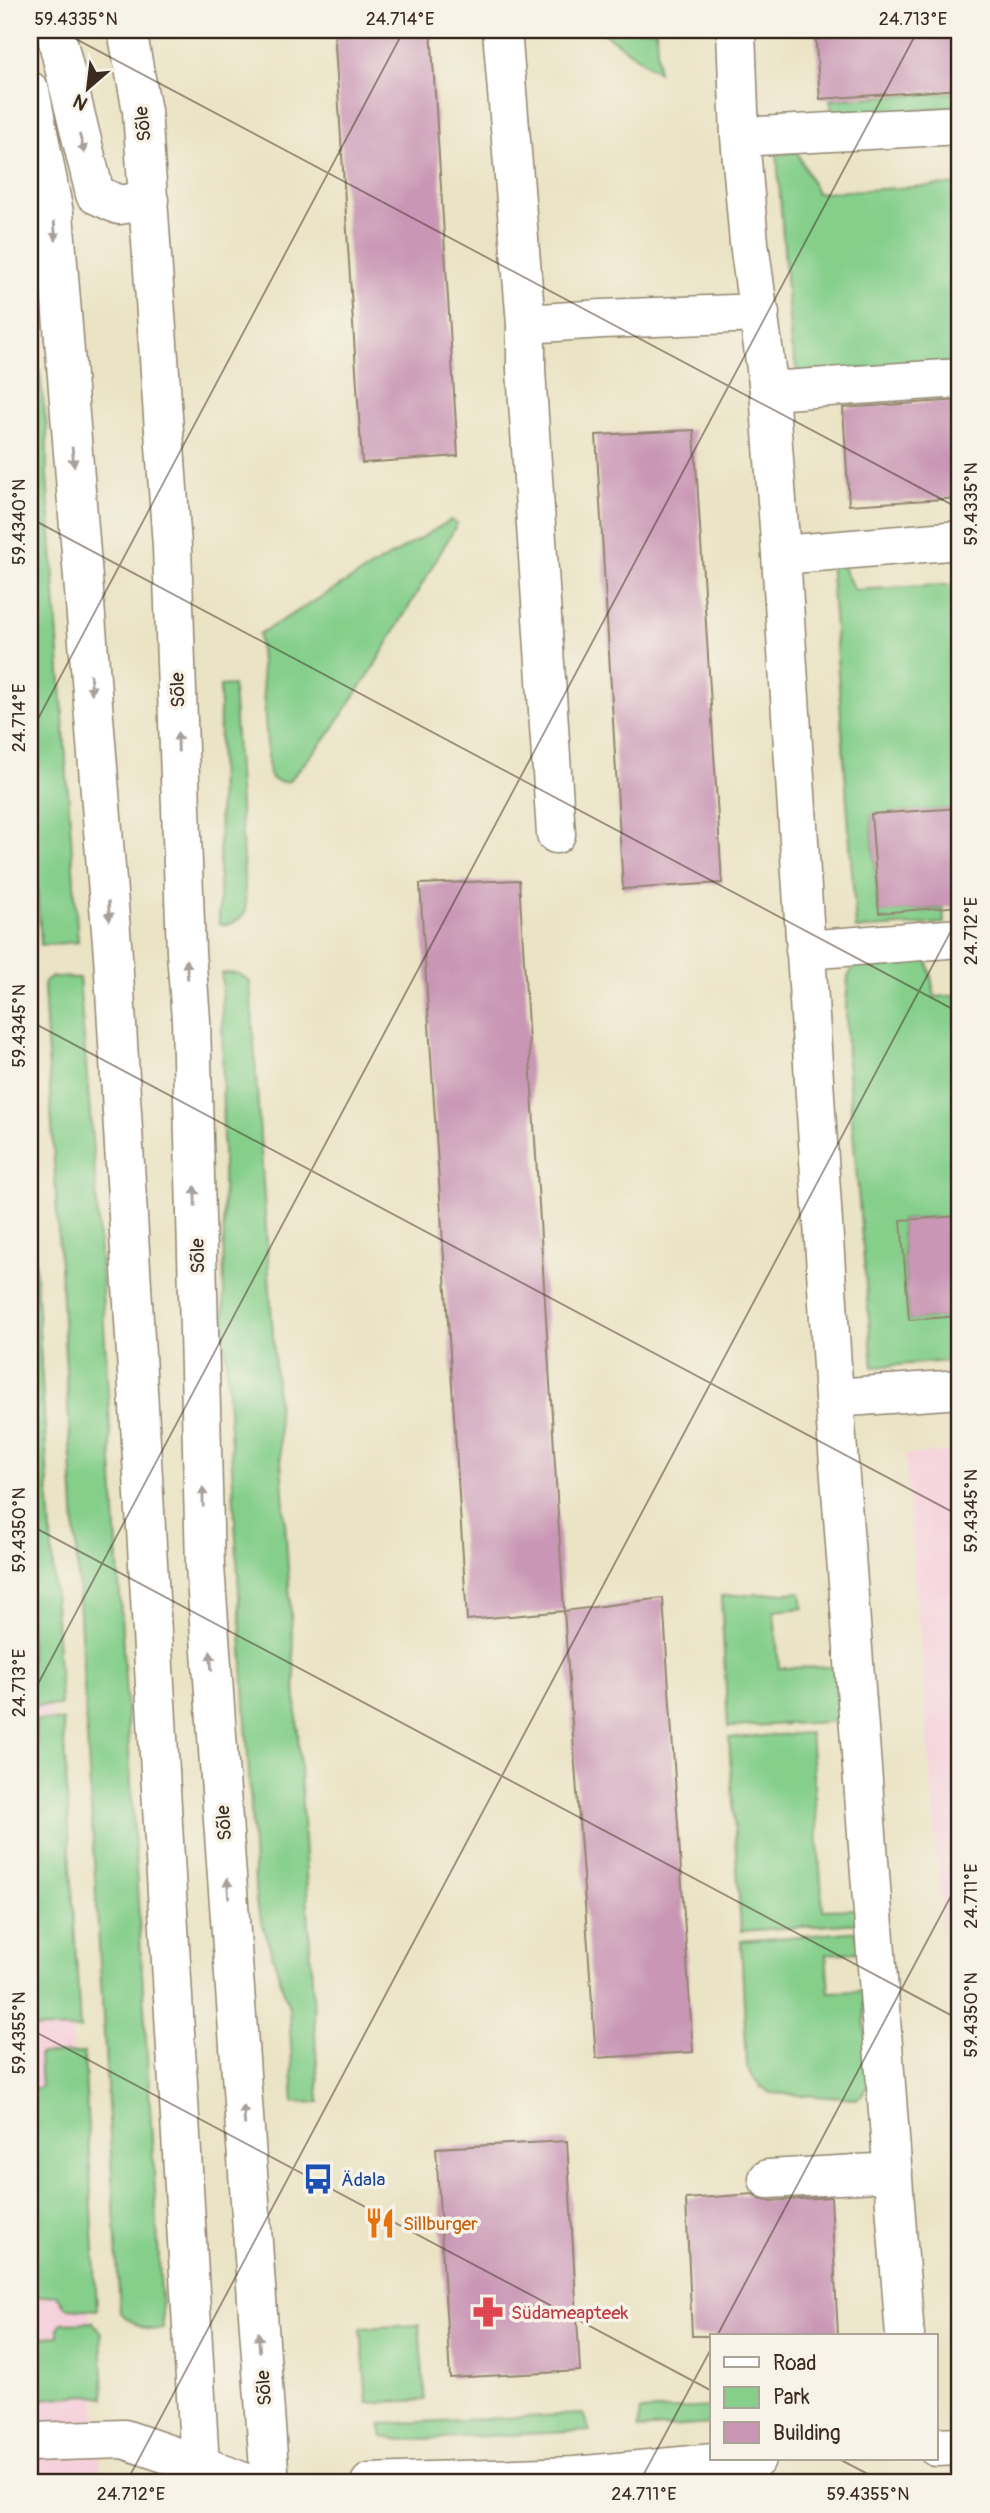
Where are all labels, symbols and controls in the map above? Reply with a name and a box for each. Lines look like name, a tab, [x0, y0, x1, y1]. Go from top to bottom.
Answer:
text: 59.4335°N	[34, 8, 118, 31]
text: 24.714°E	[366, 8, 434, 31]
text: 24.713°E	[879, 8, 947, 31]
north arrow	[52, 52, 122, 122]
text: N	[69, 88, 92, 116]
street label: Sõle	[129, 104, 157, 143]
one-way arrow	[77, 133, 88, 155]
one-way arrow	[50, 220, 61, 242]
one-way arrow	[68, 447, 79, 469]
text: 59.4335°N	[960, 462, 983, 546]
text: 59.4340°N	[8, 479, 31, 565]
street label: Sõle	[165, 671, 191, 708]
one-way arrow	[86, 673, 97, 695]
text: 24.714°E	[8, 684, 31, 752]
one-way arrow	[173, 731, 184, 753]
text: 24.712°E	[960, 897, 983, 965]
one-way arrow	[104, 900, 115, 922]
one-way arrow	[181, 958, 192, 980]
text: 59.4345°N	[8, 984, 31, 1068]
one-way arrow	[189, 1185, 201, 1207]
street label: Sõle	[186, 1237, 210, 1274]
text: 59.4345°N	[960, 1469, 983, 1553]
one-way arrow	[197, 1486, 209, 1508]
text: 59.4350°N	[8, 1487, 31, 1573]
text: 24.713°E	[8, 1649, 31, 1717]
one-way arrow	[206, 1650, 217, 1672]
street label: Sõle	[211, 1804, 237, 1841]
text: 24.711°E	[960, 1863, 983, 1929]
one-way arrow	[222, 1877, 233, 1899]
text: 59.4350°N	[960, 1972, 983, 2058]
text: 59.4355°N	[8, 1991, 31, 2075]
one-way arrow	[239, 2104, 250, 2126]
bus stop icon: Ädala	[301, 2162, 335, 2196]
place label: Ädala	[341, 2168, 385, 2192]
restaurant icon: Sillburger	[363, 2206, 397, 2240]
place label: Sillburger	[403, 2212, 478, 2236]
pharmacy icon: Südameapteek	[471, 2295, 505, 2329]
place label: Südameapteek	[511, 2301, 628, 2325]
one-way arrow	[254, 2331, 265, 2353]
legend	[710, 2334, 937, 2460]
text: Road	[773, 2350, 817, 2377]
street label: Sõle	[251, 2369, 277, 2406]
text: Park	[773, 2384, 810, 2411]
text: Building	[773, 2420, 840, 2447]
text: 24.712°E	[97, 2483, 165, 2506]
text: 24.711°E	[611, 2483, 677, 2506]
text: 59.4355°N	[826, 2483, 910, 2506]

